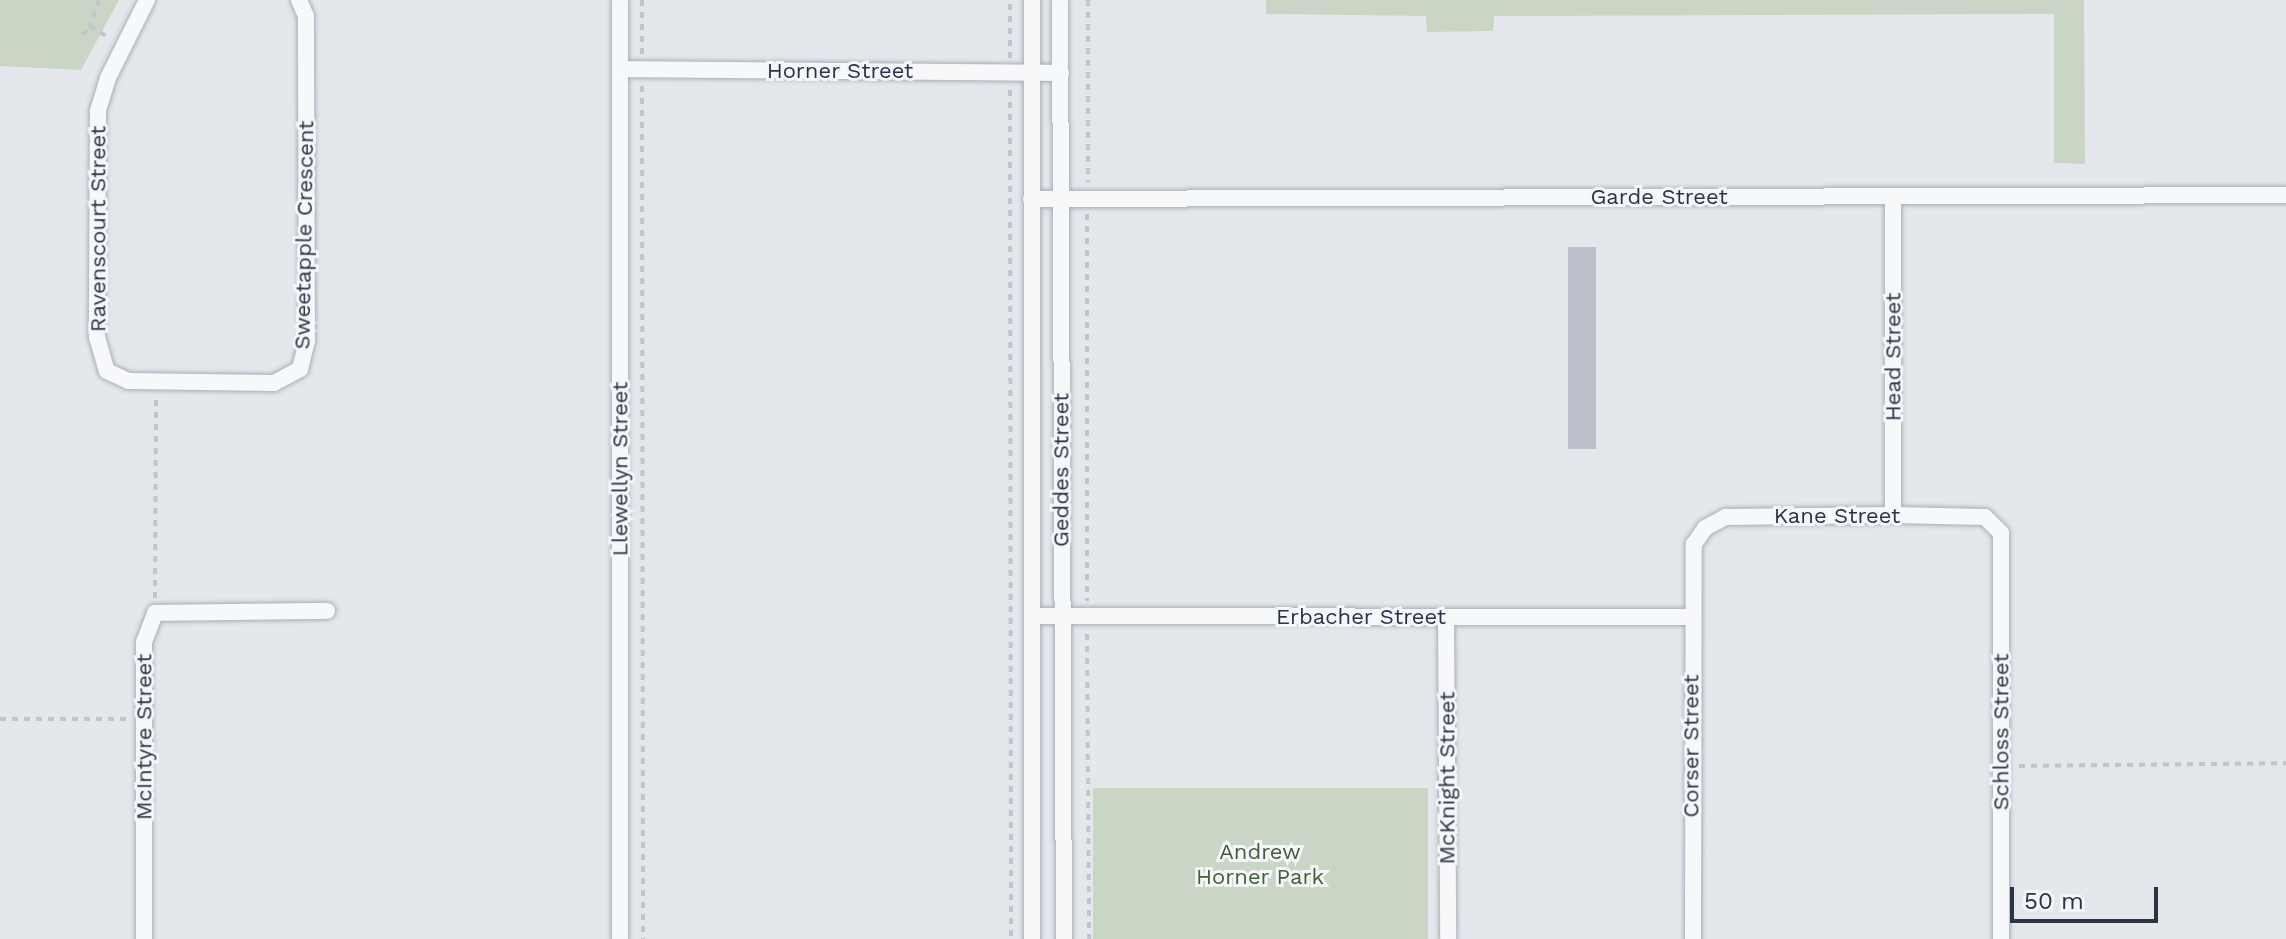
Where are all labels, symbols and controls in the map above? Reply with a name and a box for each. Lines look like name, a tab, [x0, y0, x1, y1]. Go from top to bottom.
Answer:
street label: Horner Street	[766, 58, 914, 84]
street label: Sweetapple Crescent	[289, 120, 319, 350]
street label: Ravenscourt Street	[85, 126, 111, 332]
street label: Garde Street	[1590, 184, 1728, 210]
street label: Head Street	[1880, 293, 1906, 421]
street label: Llewellyn Street	[607, 382, 633, 556]
street label: Geddes Street	[1048, 393, 1074, 547]
street label: Kane Street	[1774, 503, 1900, 529]
street label: Erbacher Street	[1276, 604, 1446, 630]
street label: McIntyre Street	[131, 654, 157, 820]
street label: Schloss Street	[1988, 654, 2014, 810]
street label: Corser Street	[1678, 674, 1704, 818]
street label: McKnight Street	[1434, 692, 1460, 864]
park label: Andrew Horner Park	[1196, 838, 1324, 890]
scale bar	[2014, 871, 2162, 921]
text: 50 m	[2024, 887, 2084, 915]

